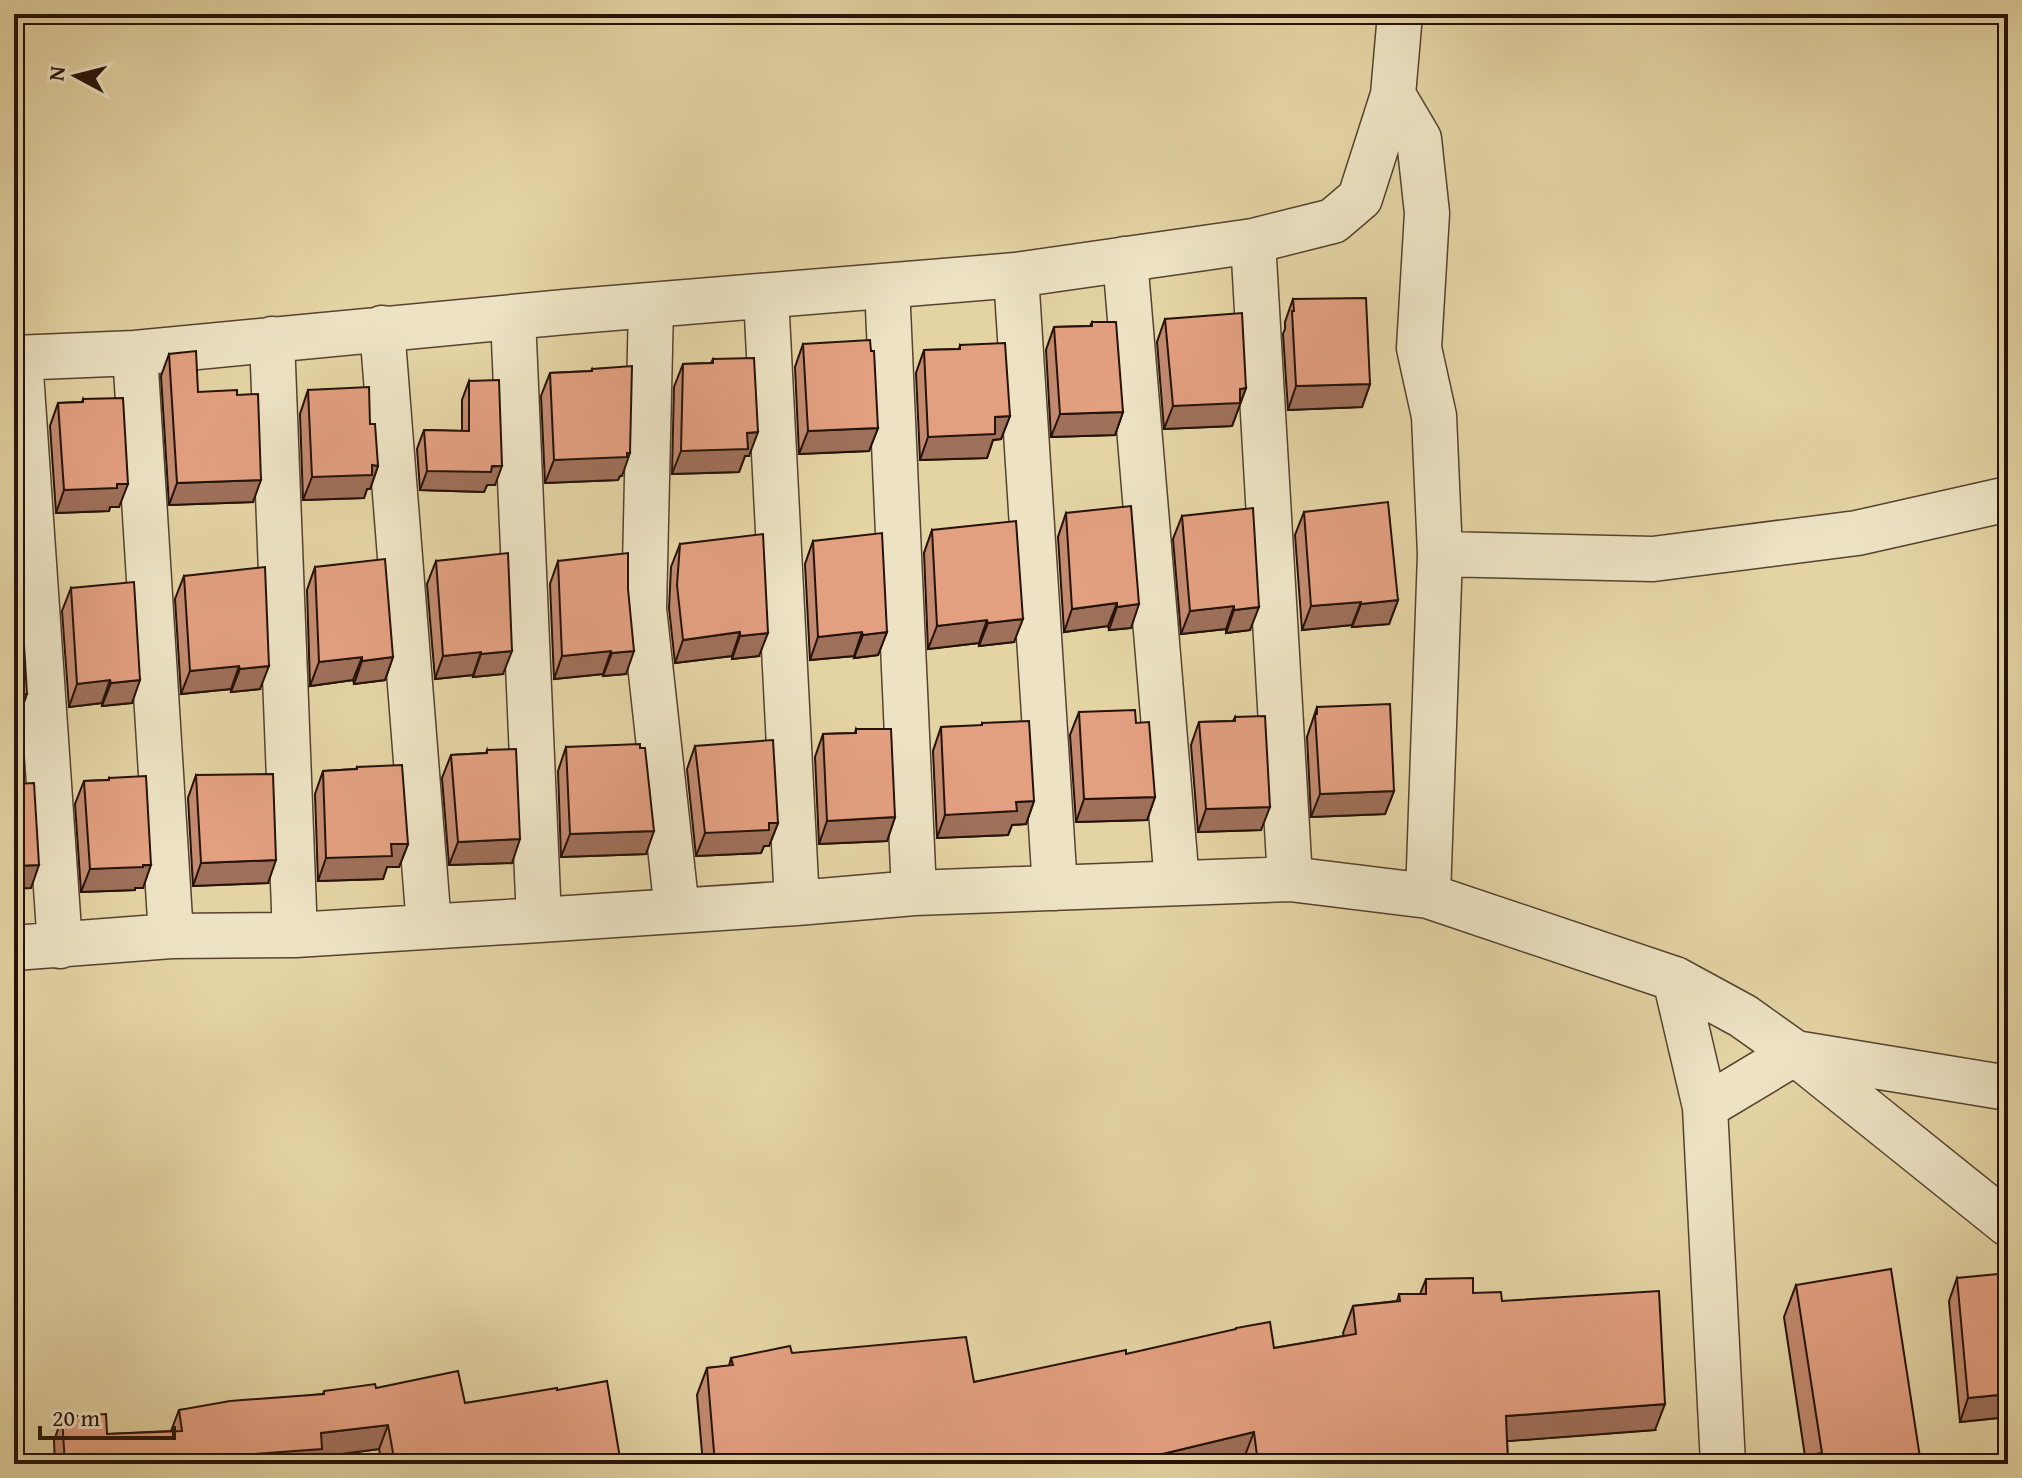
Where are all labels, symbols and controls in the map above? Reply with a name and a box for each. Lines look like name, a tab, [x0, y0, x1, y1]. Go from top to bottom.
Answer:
north arrow	[36, 36, 116, 116]
text: N	[39, 64, 73, 83]
scale bar	[40, 1390, 174, 1440]
text: 20 m	[52, 1400, 100, 1435]

